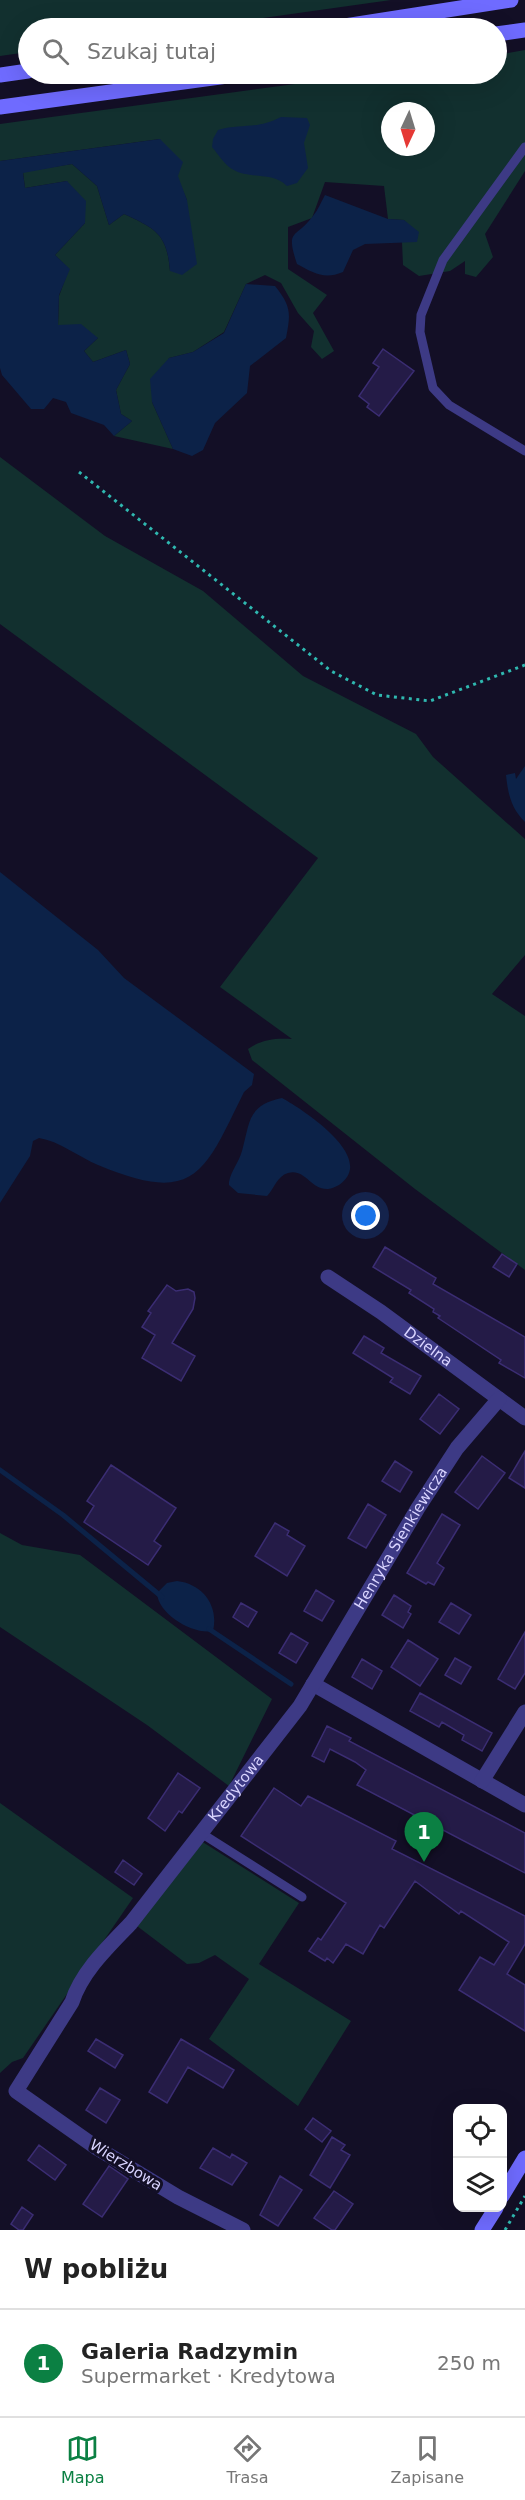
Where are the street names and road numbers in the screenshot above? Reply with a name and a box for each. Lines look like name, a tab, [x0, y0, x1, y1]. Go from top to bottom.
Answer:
street label: Dzielna	[400, 1323, 456, 1370]
street label: Henryka Sienkiewicza	[351, 1464, 451, 1613]
street label: Kredytowa	[204, 1751, 268, 1825]
street label: Wierzbowa	[86, 2136, 166, 2194]

